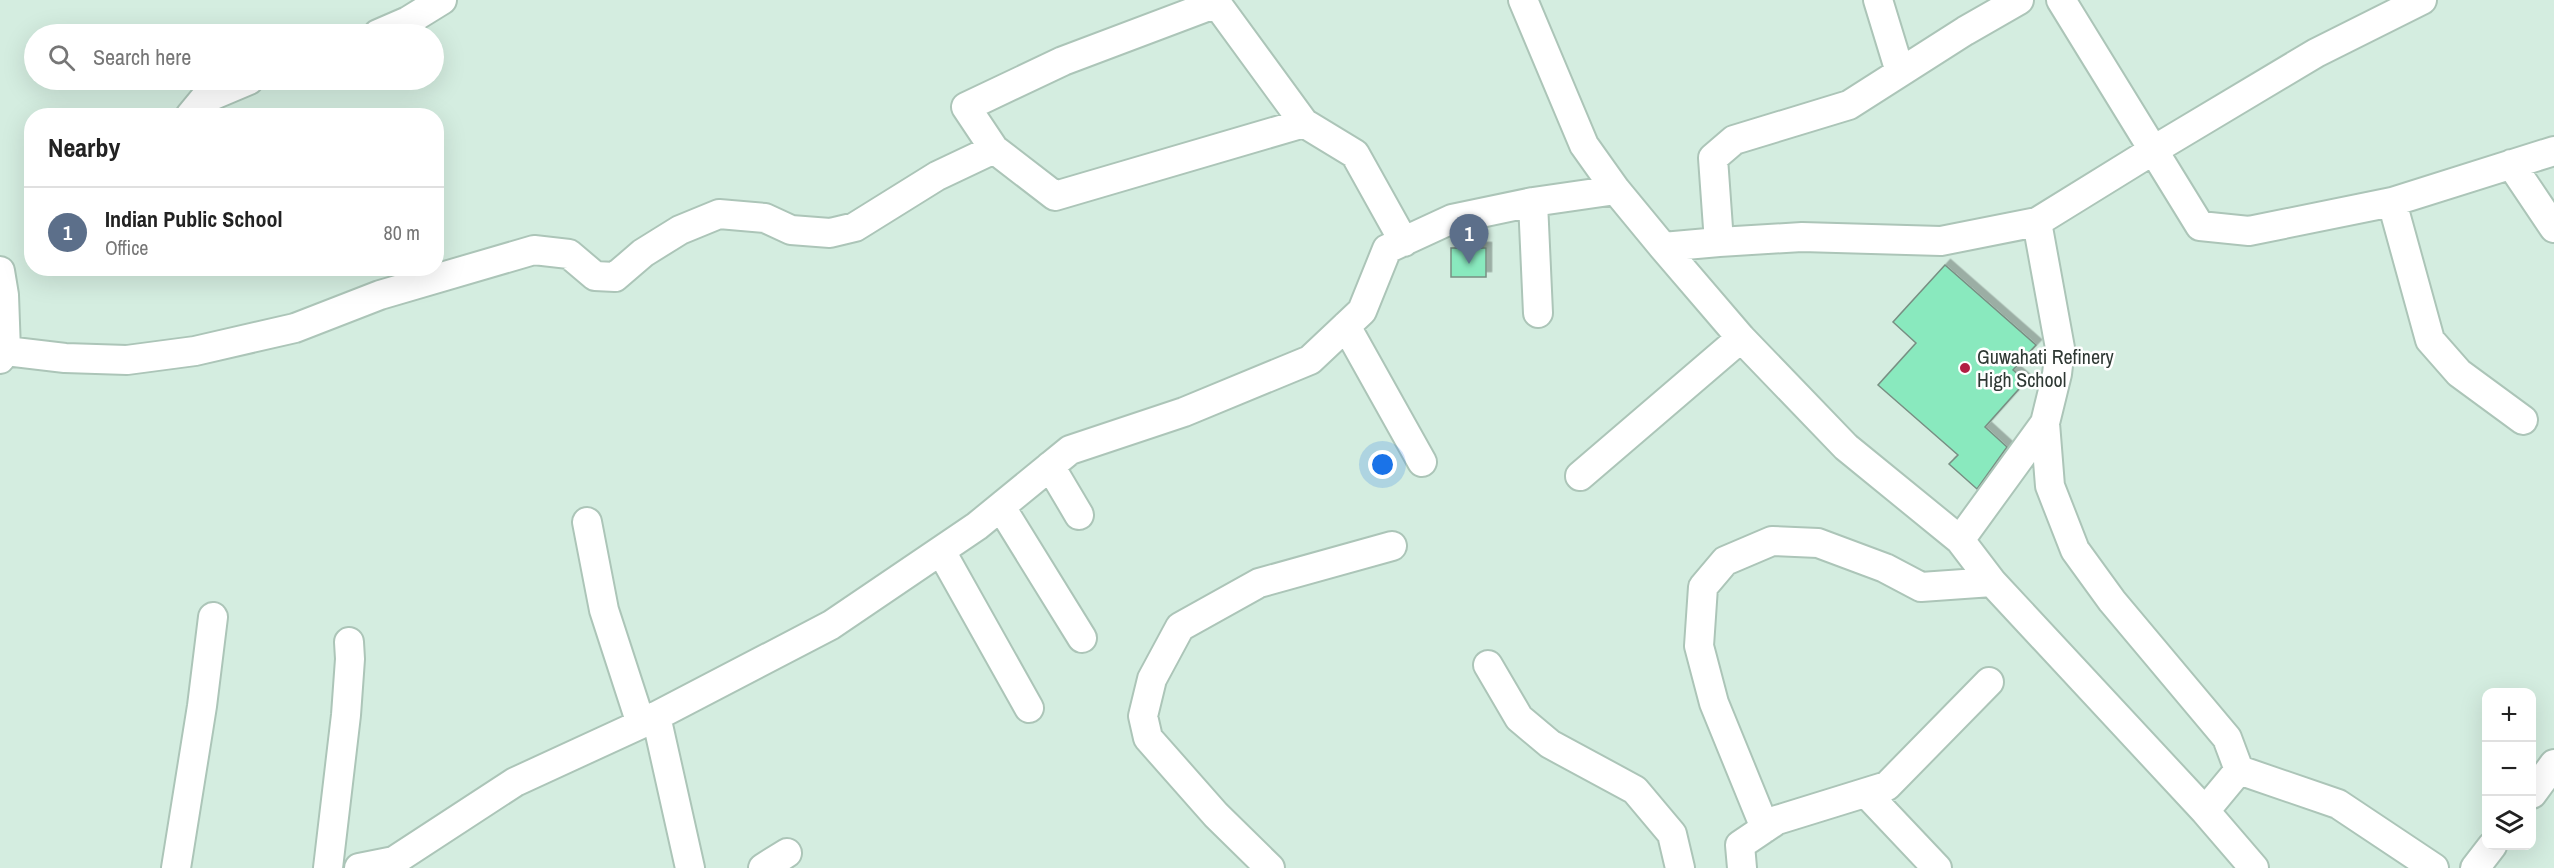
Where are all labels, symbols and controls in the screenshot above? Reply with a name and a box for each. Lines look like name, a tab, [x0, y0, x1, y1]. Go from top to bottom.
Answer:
search box	[24, 24, 444, 90]
icon: search	[45, 41, 78, 74]
text: Search here	[93, 42, 191, 72]
text: Nearby	[48, 130, 120, 165]
text: Indian Public School	[105, 204, 282, 234]
pin: 1	[1450, 214, 1488, 264]
text: 1	[63, 219, 72, 246]
text: 80 m	[384, 219, 420, 246]
text: Office	[105, 234, 148, 261]
place label: Guwahati Refinery High School	[1977, 343, 2115, 393]
marker: Guwahati Refinery High School	[1958, 361, 1972, 375]
your location	[1368, 450, 1397, 479]
map controls	[2482, 688, 2536, 850]
button: +	[2482, 688, 2536, 742]
button: −	[2482, 742, 2536, 796]
button: layers	[2482, 796, 2536, 850]

